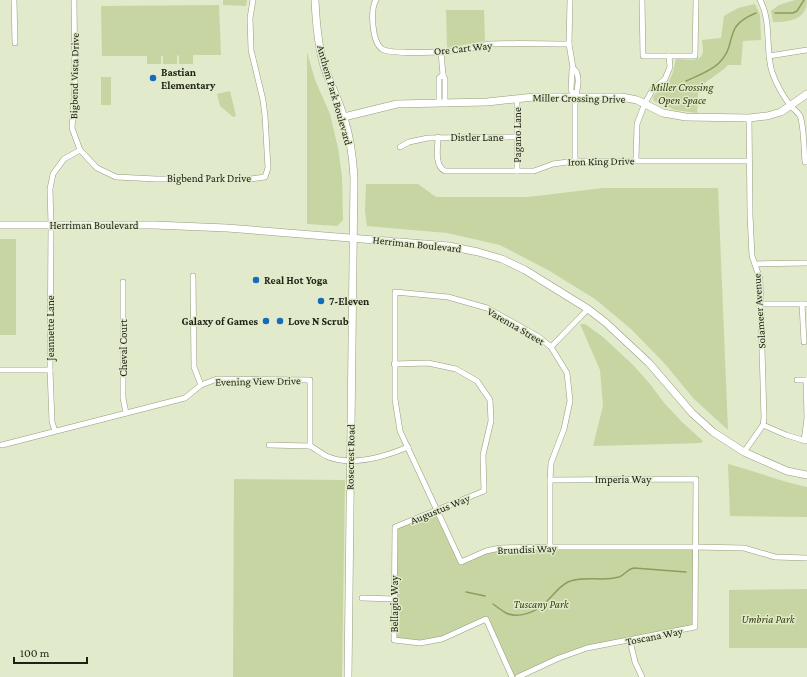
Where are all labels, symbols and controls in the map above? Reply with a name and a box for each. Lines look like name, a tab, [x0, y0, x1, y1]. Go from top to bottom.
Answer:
street label: Bigbend Vista Drive	[67, 33, 82, 119]
street label: Ore Cart Way	[433, 39, 494, 58]
street label: Anthem Park Boulevard	[315, 44, 355, 147]
place label: Bastian Elementary	[161, 66, 216, 91]
marker: Bastian Elementary	[148, 73, 158, 83]
park label: Miller Crossing Open Space	[650, 81, 714, 107]
street label: Miller Crossing Drive	[532, 91, 626, 106]
street label: Pagano Lane	[511, 107, 524, 163]
street label: Distler Lane	[450, 131, 504, 143]
street label: Iron King Drive	[567, 154, 635, 169]
street label: Bigbend Park Drive	[167, 172, 251, 185]
street label: Herriman Boulevard	[49, 219, 139, 231]
street label: Herriman Boulevard	[372, 233, 462, 255]
street label: Solameer Avenue	[750, 273, 768, 349]
place label: Real Hot Yoga	[264, 274, 328, 286]
marker: Real Hot Yoga	[251, 275, 261, 285]
street label: Jeannette Lane	[44, 295, 57, 362]
place label: 7-Eleven	[329, 295, 370, 307]
marker: 7-Eleven	[316, 296, 326, 306]
street label: Varenna Street	[485, 305, 547, 347]
place label: Galaxy of Games	[181, 315, 259, 327]
place label: Love N Scrub	[288, 315, 349, 327]
marker: Galaxy of Games	[261, 316, 271, 326]
marker: Love N Scrub	[275, 316, 285, 326]
street label: Cheval Court	[117, 319, 129, 377]
street label: Evening View Drive	[215, 374, 301, 389]
street label: Rosecrest Road	[343, 424, 357, 490]
street label: Imperia Way	[595, 473, 652, 486]
street label: Augustus Way	[409, 491, 473, 527]
street label: Brundisi Way	[497, 542, 558, 557]
street label: Bellagio Way	[388, 575, 401, 633]
park label: Tuscany Park	[513, 598, 570, 611]
park label: Umbria Park	[741, 613, 796, 625]
street label: Toscana Way	[625, 624, 685, 648]
scale bar	[14, 639, 87, 665]
text: 100 m	[20, 646, 50, 660]

